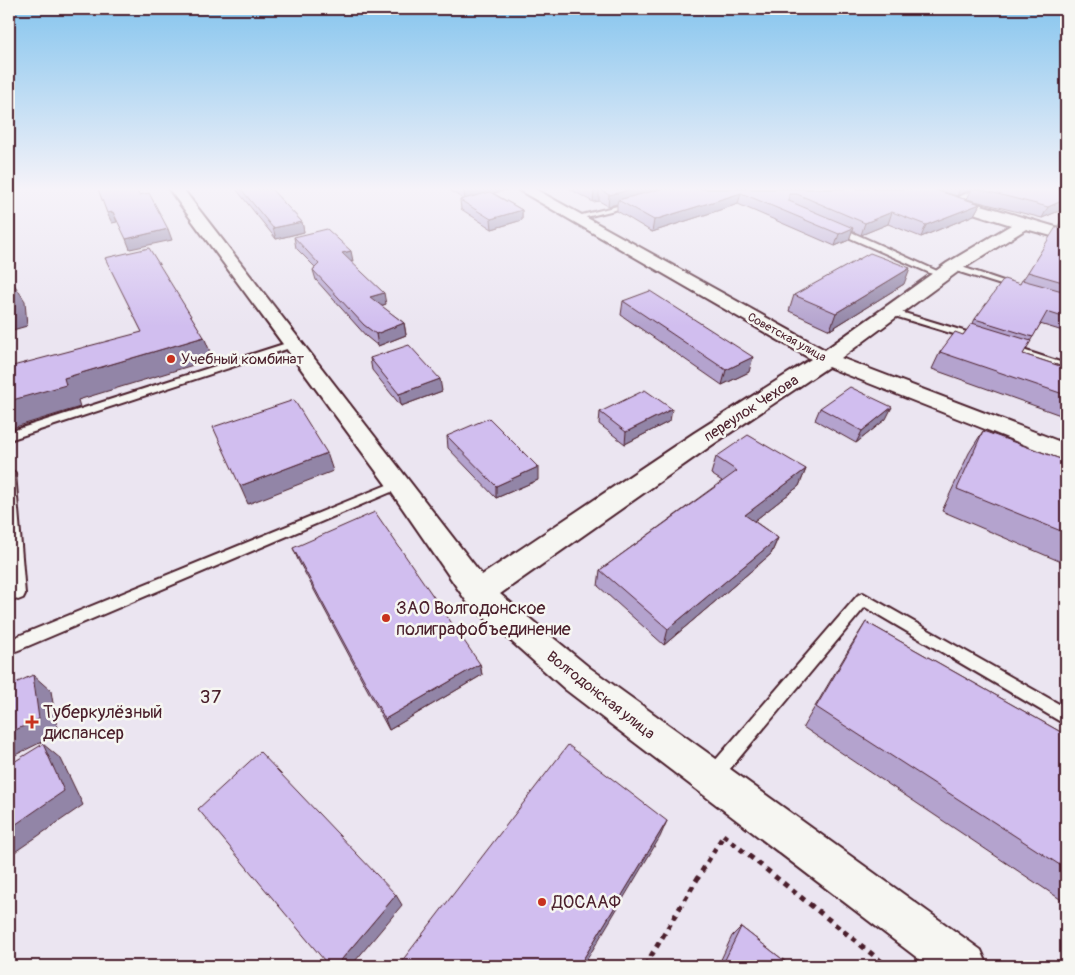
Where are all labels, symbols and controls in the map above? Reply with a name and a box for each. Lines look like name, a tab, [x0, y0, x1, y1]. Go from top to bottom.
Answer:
street label: Советская улица	[745, 310, 829, 365]
place label: Учебный комбинат	[181, 350, 305, 369]
marker: Учебный комбинат	[165, 353, 177, 365]
street label: переулок Чехова	[700, 371, 802, 446]
place label: ЗАО Волгодонское полиграфобъединение	[396, 597, 571, 641]
marker: ЗАО Волгодонское полиграфобъединение	[380, 612, 392, 624]
street label: Волгодонская улица	[543, 647, 659, 744]
district label: 37	[200, 685, 222, 709]
place label: Туберкулёзный диспансер	[43, 701, 162, 745]
marker: Туберкулёзный диспансер	[25, 715, 39, 729]
place label: ДОСААФ	[551, 891, 621, 914]
marker: ДОСААФ	[536, 896, 548, 908]

